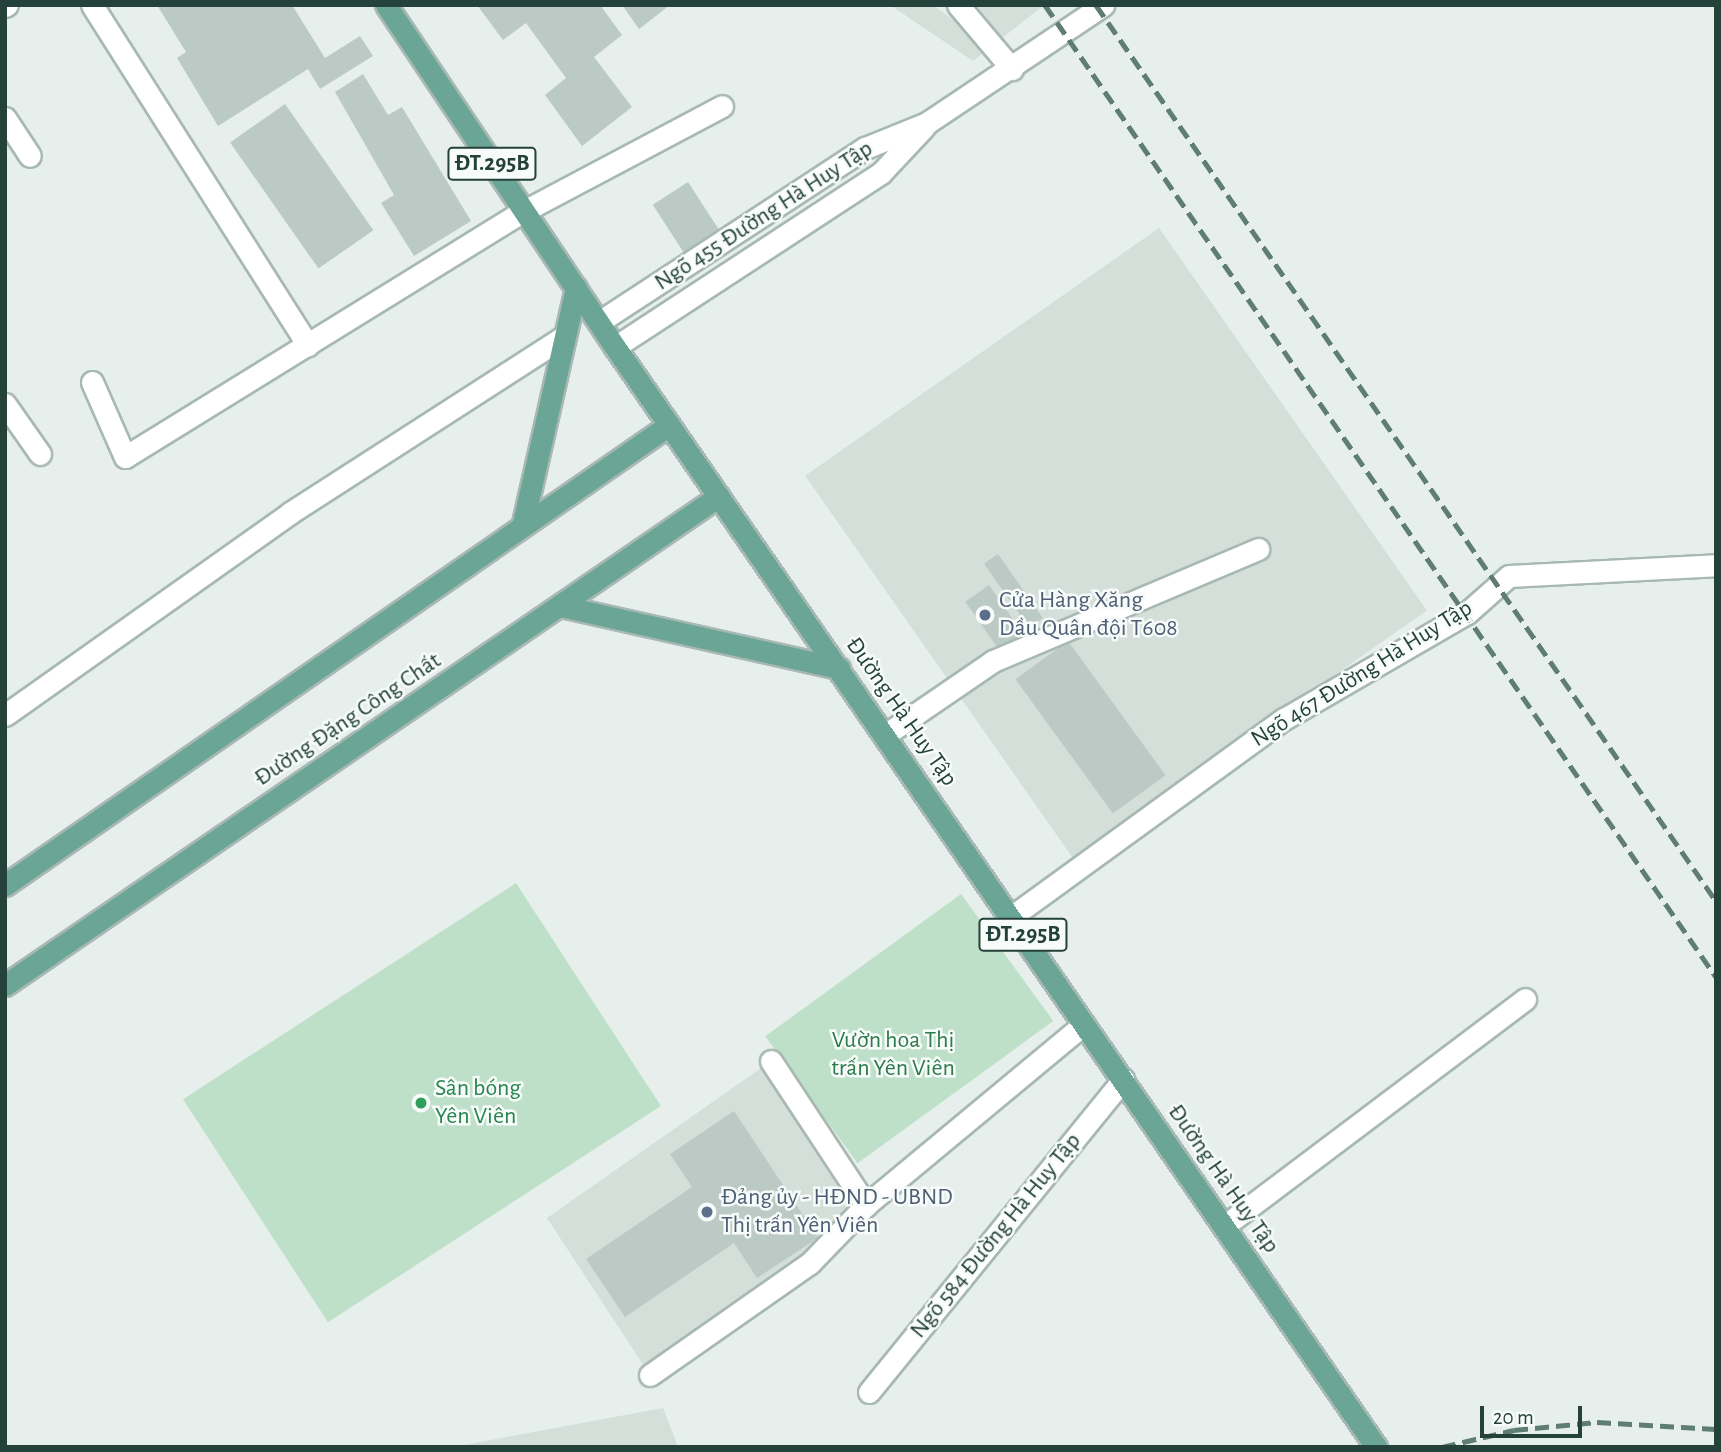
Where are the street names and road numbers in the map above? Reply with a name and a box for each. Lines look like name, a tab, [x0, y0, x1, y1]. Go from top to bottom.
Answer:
street label: Ngõ 455 Đường Hà Huy Tập	[650, 135, 878, 297]
road number: ĐT.295B	[447, 144, 538, 183]
street label: Ngõ 467 Đường Hà Huy Tập	[1246, 594, 1478, 754]
street label: Đường Hà Huy Tập	[839, 632, 963, 792]
street label: Đường Đặng Công Chất	[249, 647, 447, 793]
road number: ĐT.295B	[978, 916, 1068, 954]
street label: Đường Hà Huy Tập	[1161, 1099, 1285, 1259]
street label: Ngõ 584 Đường Hà Huy Tập	[904, 1128, 1088, 1344]

